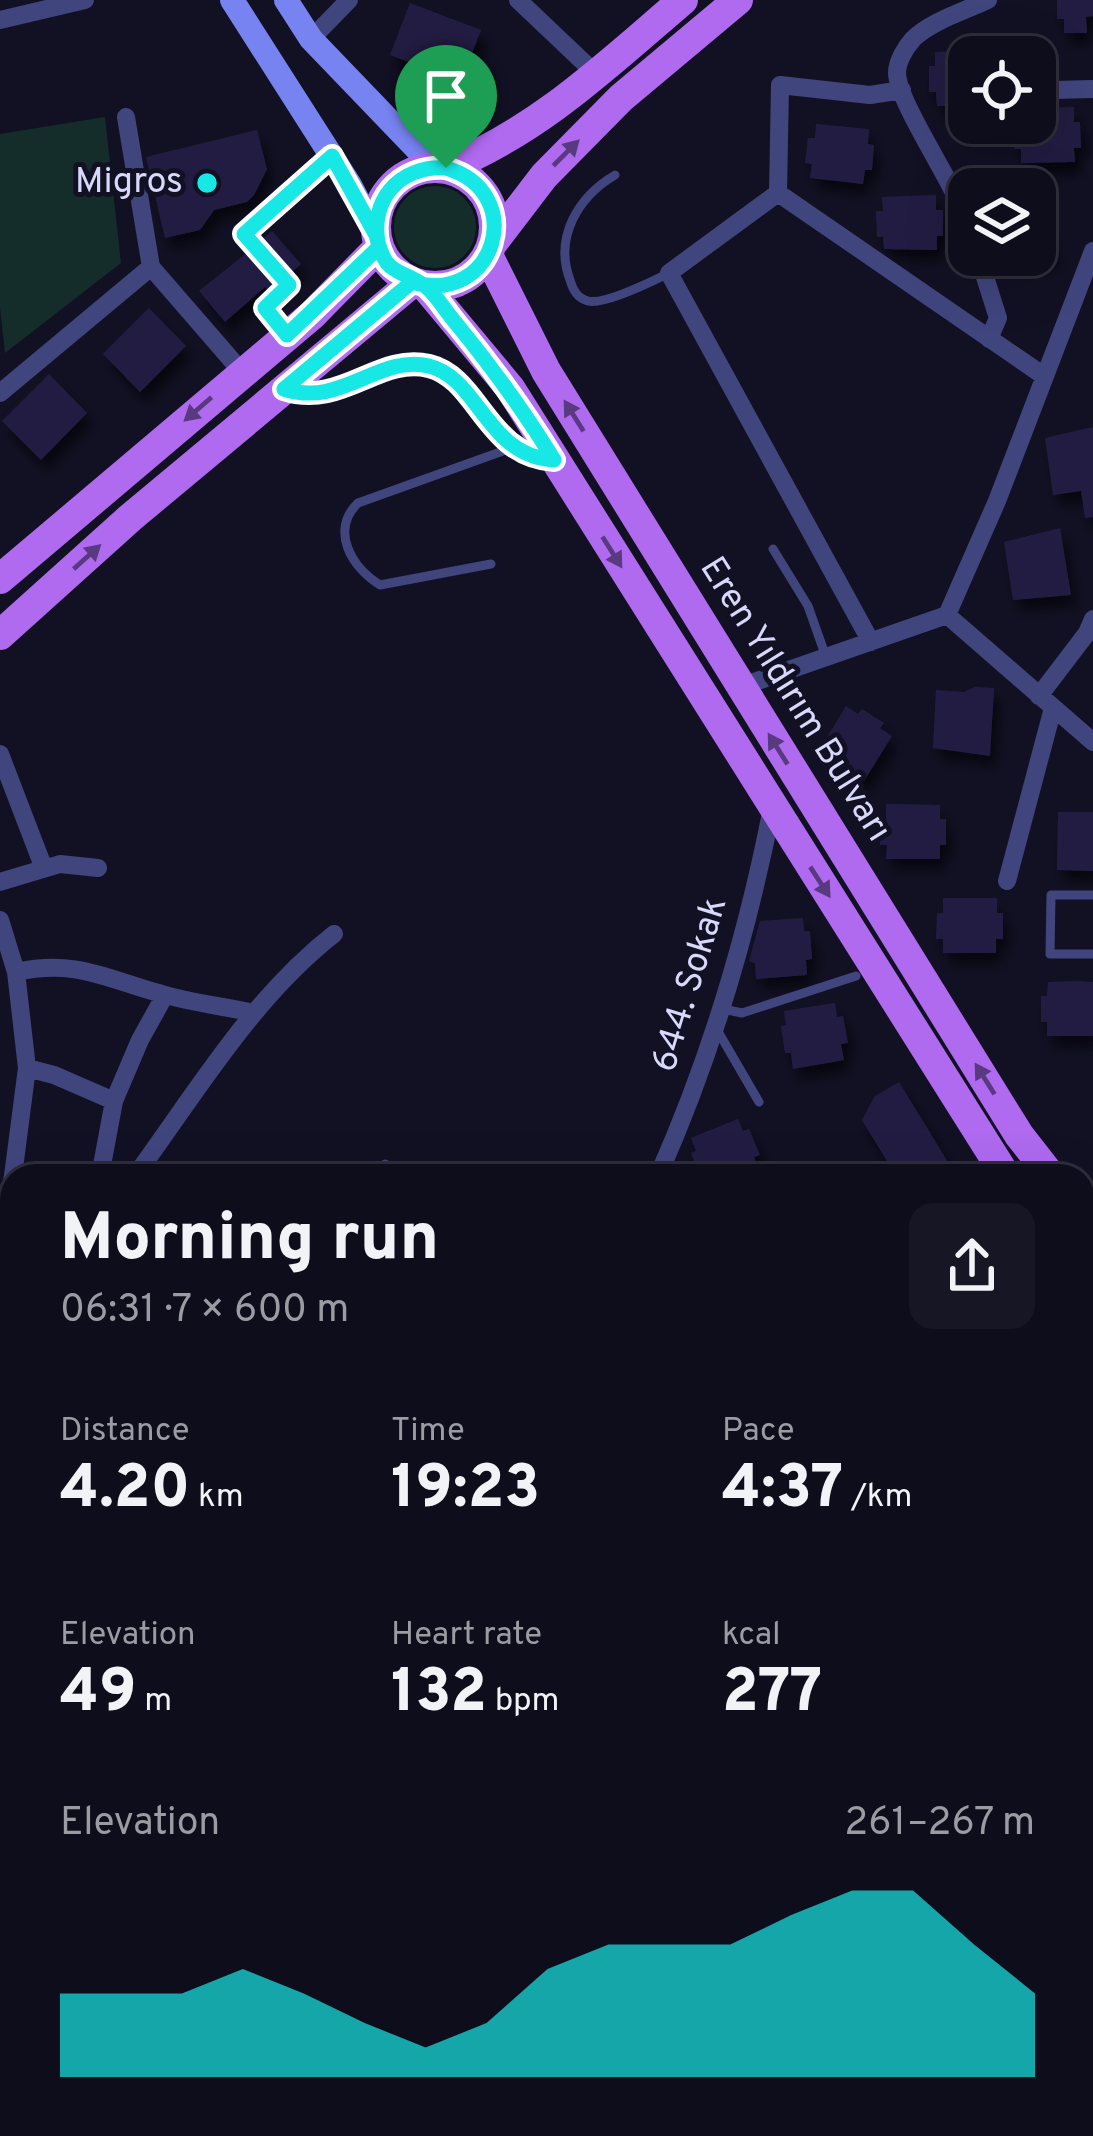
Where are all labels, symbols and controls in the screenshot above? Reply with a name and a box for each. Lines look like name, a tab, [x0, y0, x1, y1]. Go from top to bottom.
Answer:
map controls	[948, 36, 1056, 276]
button: locate	[948, 36, 1056, 144]
pin	[395, 45, 497, 168]
icon: arrive	[413, 63, 479, 129]
one-way arrow	[552, 139, 580, 168]
place label: Migros	[75, 160, 183, 206]
button: layers	[948, 168, 1056, 276]
marker: Migros	[194, 170, 220, 196]
one-way arrow	[184, 395, 213, 422]
one-way arrow	[564, 400, 586, 433]
one-way arrow	[600, 536, 622, 569]
one-way arrow	[73, 544, 102, 571]
street label: Eren Yıldırım Bulvarı	[688, 549, 900, 851]
one-way arrow	[768, 732, 789, 766]
one-way arrow	[809, 866, 831, 899]
street label: 644. Sokak	[643, 892, 739, 1078]
one-way arrow	[975, 1063, 997, 1096]
text: Morning run	[60, 1200, 439, 1283]
button: share	[909, 1203, 1035, 1329]
text: 06:31 · 7 × 600 m	[60, 1287, 349, 1336]
text: Distance	[60, 1411, 190, 1453]
text: Time	[391, 1411, 465, 1453]
text: Pace	[722, 1411, 795, 1453]
text: 4.20	[60, 1453, 190, 1529]
text: 19:23	[391, 1453, 540, 1529]
text: 4:37	[722, 1453, 843, 1529]
text: km	[190, 1477, 244, 1519]
text: /km	[843, 1477, 913, 1519]
text: Elevation	[60, 1615, 196, 1657]
text: Heart rate	[391, 1615, 542, 1657]
text: kcal	[722, 1615, 781, 1657]
text: 49	[60, 1657, 137, 1733]
text: 132	[391, 1657, 487, 1733]
text: 277	[722, 1657, 822, 1733]
text: m	[137, 1681, 172, 1723]
text: bpm	[487, 1681, 560, 1723]
text: Elevation	[60, 1800, 220, 1849]
text: 261–267 m	[844, 1800, 1035, 1849]

